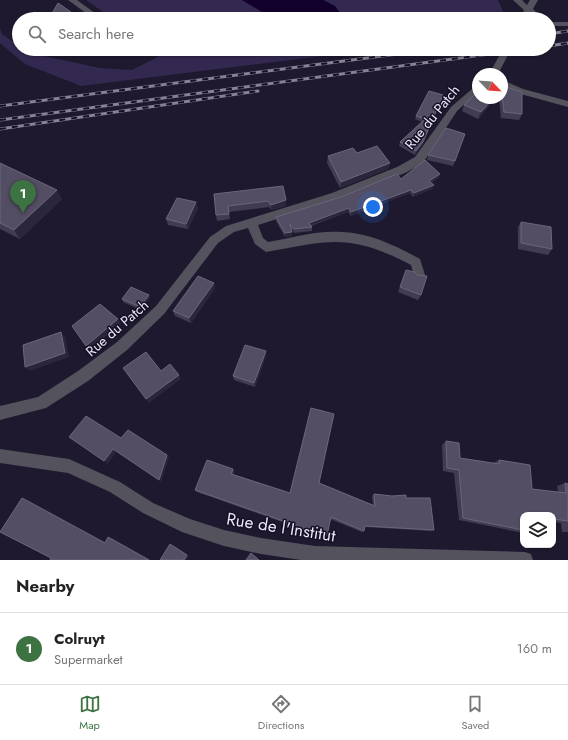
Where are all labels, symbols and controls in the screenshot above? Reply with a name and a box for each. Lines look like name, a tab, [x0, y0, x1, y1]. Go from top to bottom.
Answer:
search box	[12, 12, 556, 56]
icon: search	[26, 23, 48, 45]
text: Search here	[58, 23, 134, 45]
north arrow	[472, 68, 508, 104]
street label: Rue du Patch	[400, 81, 464, 153]
pin: 1	[10, 180, 36, 213]
your location	[363, 197, 383, 217]
street label: Rue du Patch	[81, 295, 153, 361]
street label: Rue de l'Institut	[225, 507, 337, 547]
map controls	[520, 512, 556, 548]
button: layers	[520, 512, 556, 548]
text: Nearby	[16, 574, 74, 598]
text: Colruyt	[54, 628, 105, 650]
text: 1	[26, 639, 32, 658]
text: 160 m	[517, 639, 552, 658]
text: Supermarket	[54, 650, 123, 669]
tab: Map	[79, 693, 101, 733]
tab: Directions	[258, 693, 304, 733]
tab: Saved	[462, 693, 489, 733]

